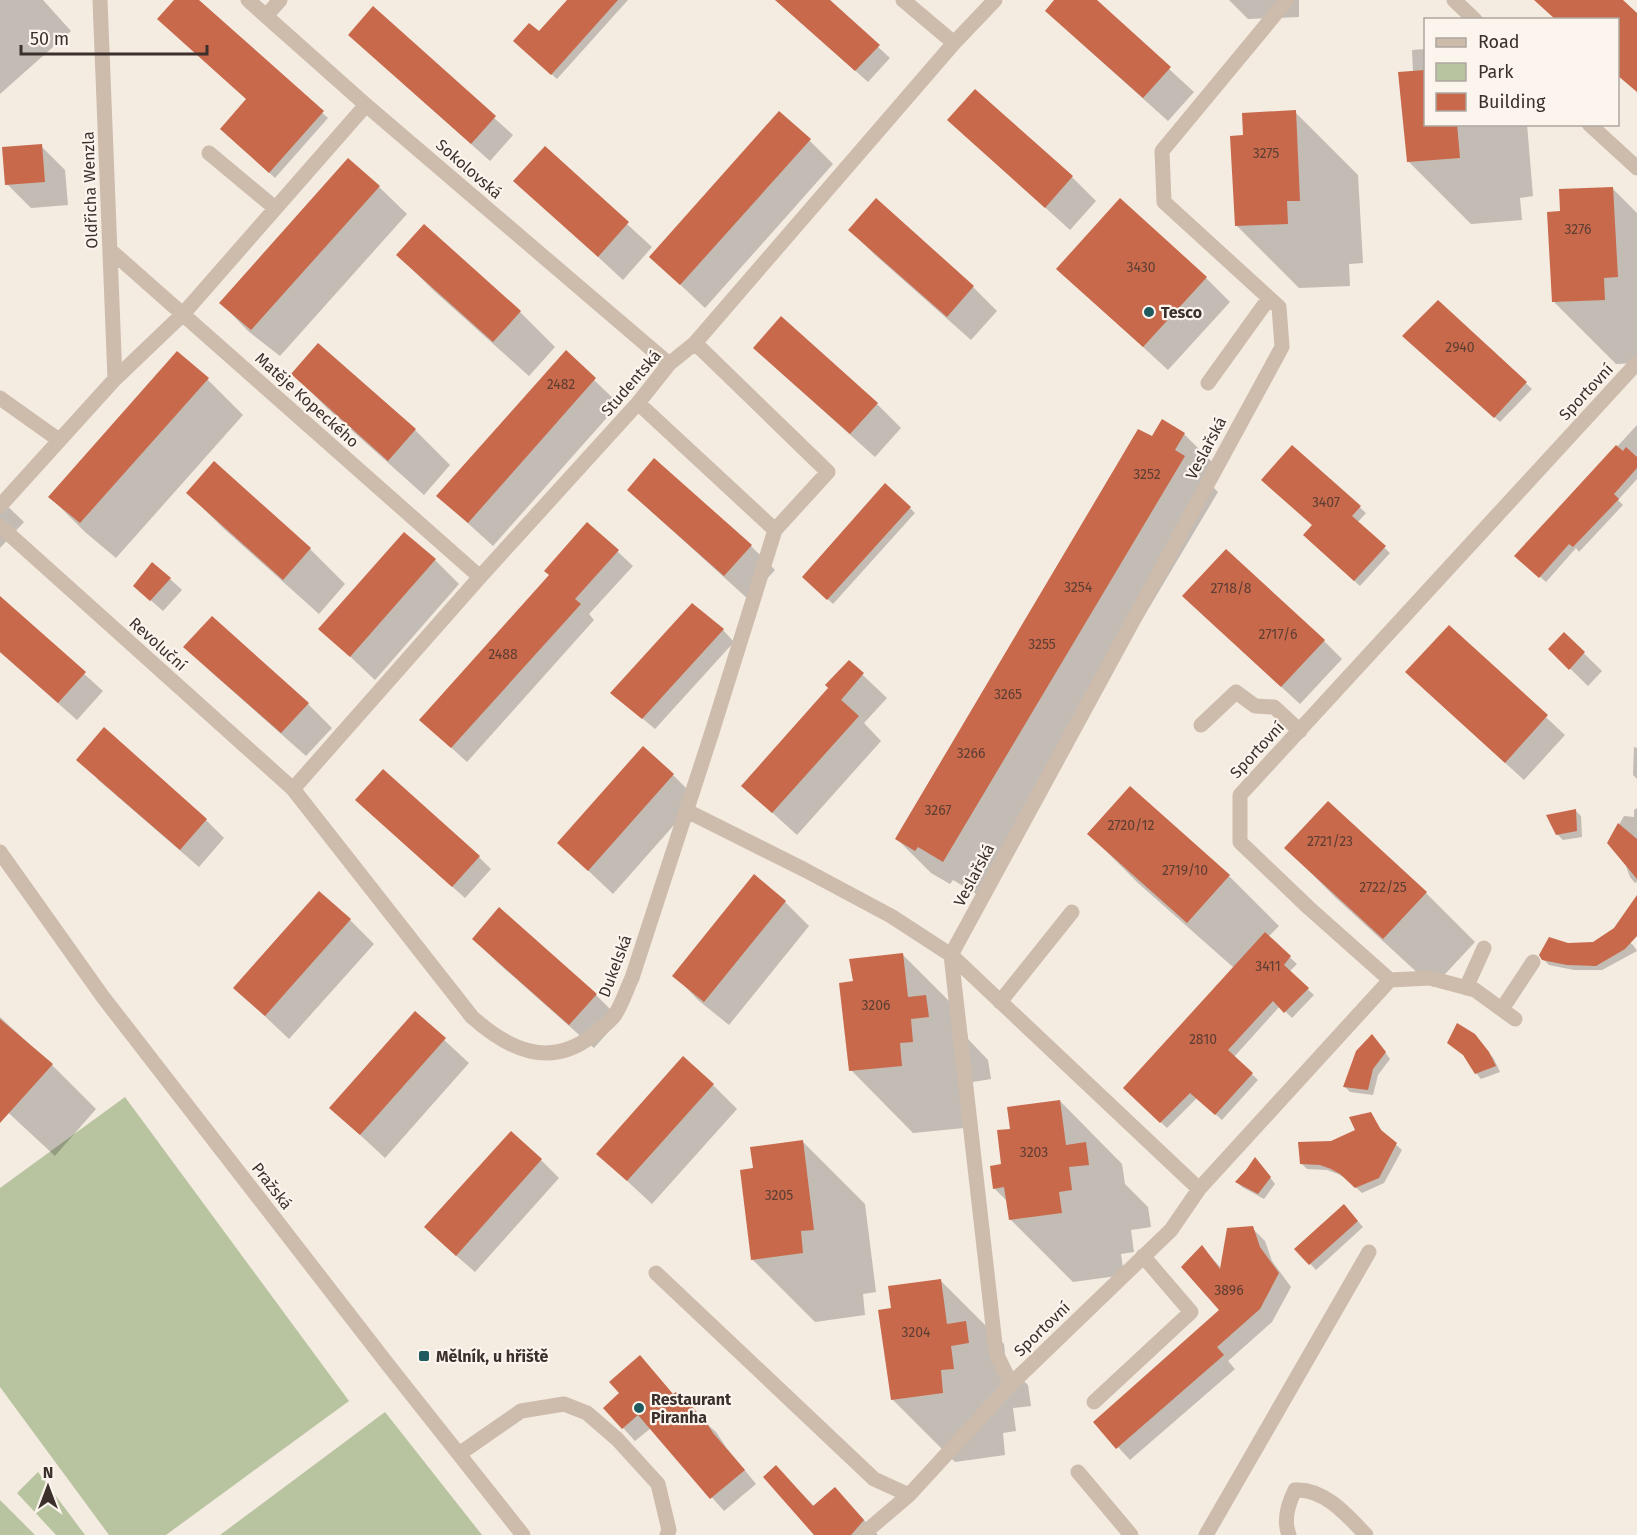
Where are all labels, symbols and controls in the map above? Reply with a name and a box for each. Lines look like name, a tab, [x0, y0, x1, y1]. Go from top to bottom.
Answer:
scale bar	[21, 18, 207, 56]
legend	[1424, 18, 1619, 126]
text: 50 m	[30, 28, 69, 50]
text: Road	[1478, 31, 1520, 53]
text: Park	[1478, 61, 1514, 83]
text: Building	[1478, 91, 1546, 113]
street label: Oldřicha Wenzla	[78, 131, 102, 249]
street label: Sokolovská	[432, 135, 506, 203]
house number: 3275	[1253, 145, 1279, 162]
house number: 3276	[1565, 221, 1592, 238]
house number: 3430	[1127, 259, 1156, 276]
place label: Tesco	[1161, 303, 1202, 322]
marker: Tesco	[1142, 305, 1156, 319]
house number: 2940	[1445, 339, 1475, 356]
street label: Studentská	[597, 346, 665, 420]
street label: Matěje Kopeckého	[251, 349, 363, 451]
street label: Sportovní	[1555, 359, 1617, 424]
house number: 2482	[547, 376, 575, 393]
street label: Veslařská	[1182, 413, 1230, 483]
house number: 3252	[1133, 466, 1161, 483]
house number: 3407	[1312, 494, 1340, 511]
house number: 3254	[1064, 579, 1093, 596]
house number: 2718/8	[1210, 580, 1252, 597]
street label: Revoluční	[125, 613, 191, 675]
house number: 2717/6	[1259, 626, 1297, 643]
house number: 3255	[1028, 636, 1056, 653]
house number: 2488	[488, 646, 518, 663]
house number: 3265	[994, 686, 1022, 703]
street label: Sportovní	[1226, 717, 1288, 782]
house number: 3266	[957, 745, 985, 762]
house number: 3267	[924, 802, 952, 819]
house number: 2720/12	[1108, 817, 1155, 834]
house number: 2721/23	[1307, 833, 1353, 850]
street label: Veslařská	[950, 840, 998, 910]
house number: 2719/10	[1162, 862, 1208, 879]
house number: 2722/25	[1359, 879, 1407, 896]
street label: Dukelská	[594, 932, 636, 1000]
house number: 3411	[1255, 958, 1281, 975]
house number: 3206	[861, 997, 891, 1014]
house number: 2810	[1189, 1031, 1217, 1048]
house number: 3203	[1020, 1144, 1048, 1161]
street label: Pražská	[248, 1159, 296, 1213]
house number: 3205	[765, 1187, 793, 1204]
house number: 3896	[1214, 1282, 1244, 1299]
street label: Sportovní	[1010, 1297, 1074, 1360]
house number: 3204	[901, 1324, 931, 1341]
place label: Mělník, u hřiště	[436, 1347, 549, 1366]
marker: Mělník, u hřiště	[417, 1349, 431, 1363]
place label: Restaurant Piranha	[651, 1390, 732, 1427]
marker: Restaurant Piranha	[632, 1401, 646, 1415]
north arrow	[18, 1457, 78, 1517]
text: N	[43, 1463, 53, 1482]

